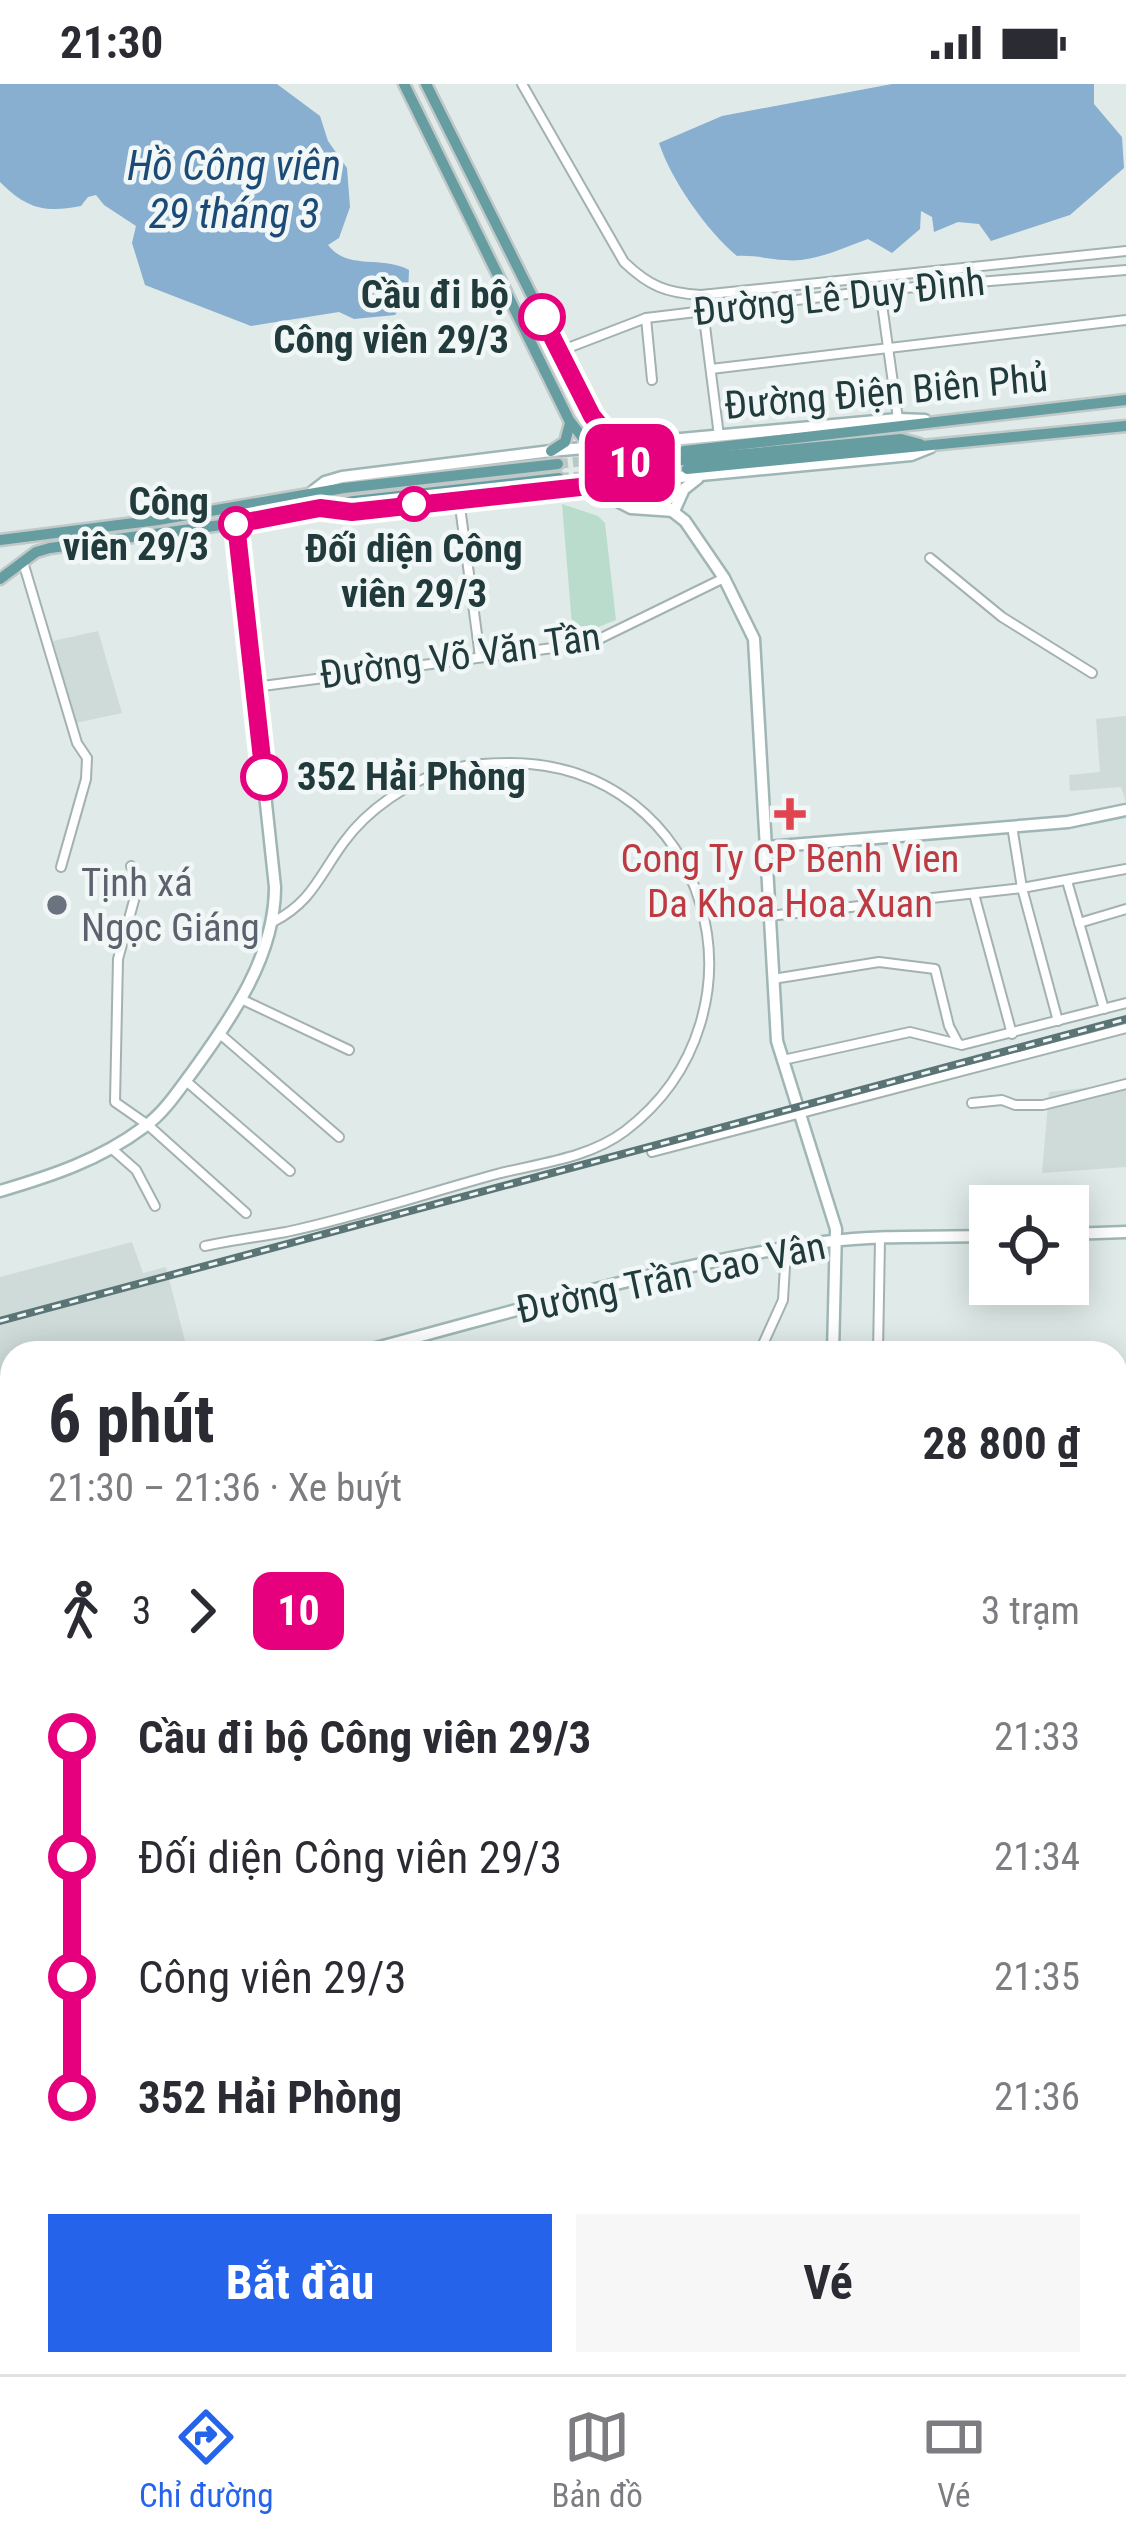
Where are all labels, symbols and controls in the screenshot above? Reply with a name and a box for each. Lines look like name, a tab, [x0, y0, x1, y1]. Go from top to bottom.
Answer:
text: 21:30	[60, 16, 163, 69]
water label: Hồ Công viên 29 tháng 3	[127, 141, 341, 238]
street label: Đường Lê Duy Đình	[691, 259, 987, 335]
place label: Cầu đi bộ Công viên 29/3	[273, 272, 509, 363]
marker: Cầu đi bộ Công viên 29/3	[520, 295, 564, 339]
street label: Đường Điện Biên Phủ	[722, 355, 1050, 429]
line badge: 10	[576, 424, 684, 502]
text: 10	[609, 438, 651, 487]
place label: Công viên 29/3	[63, 479, 209, 570]
marker: Đối diện Công viên 29/3	[398, 488, 430, 520]
marker: Công viên 29/3	[220, 508, 252, 540]
place label: Đối diện Công viên 29/3	[305, 526, 523, 617]
street label: Đường Võ Văn Tần	[317, 614, 603, 698]
place label: 352 Hải Phòng	[297, 754, 526, 800]
marker: 352 Hải Phòng	[242, 755, 286, 799]
marker: Cong Ty CP Benh Vien Da Khoa Hoa Xuan	[774, 798, 806, 830]
place label: Cong Ty CP Benh Vien Da Khoa Hoa Xuan	[620, 836, 960, 927]
place label: Tịnh xá Ngọc Giáng	[81, 860, 260, 951]
marker: Tịnh xá Ngọc Giáng	[44, 892, 70, 918]
map controls	[969, 1185, 1089, 1305]
button: locate	[969, 1185, 1089, 1305]
street label: Đường Trần Cao Vân	[512, 1223, 830, 1333]
text: 6 phút	[48, 1381, 214, 1458]
text: 28 800 ₫	[923, 1417, 1080, 1470]
text: 21:30 – 21:36 · Xe buýt	[48, 1465, 402, 1511]
icon: walk	[48, 1578, 114, 1644]
icon: forward	[169, 1578, 235, 1644]
text: 10	[277, 1586, 320, 1635]
text: 3	[132, 1588, 151, 1634]
text: 3 trạm	[981, 1588, 1080, 1634]
text: Cầu đi bộ Công viên 29/3	[138, 1711, 591, 1764]
text: 21:33	[994, 1714, 1080, 1760]
text: Đối diện Công viên 29/3	[138, 1831, 562, 1884]
text: 21:34	[994, 1834, 1080, 1880]
text: Công viên 29/3	[138, 1951, 407, 2004]
text: 21:35	[994, 1954, 1080, 2000]
text: 352 Hải Phòng	[138, 2071, 402, 2124]
text: 21:36	[994, 2074, 1080, 2120]
button: Bắt đầu	[48, 2214, 552, 2352]
button: Vé	[576, 2214, 1080, 2352]
tab: Chỉ đường	[139, 2404, 273, 2515]
tab: Bản đồ	[552, 2404, 643, 2515]
tab: Vé	[921, 2404, 987, 2515]

